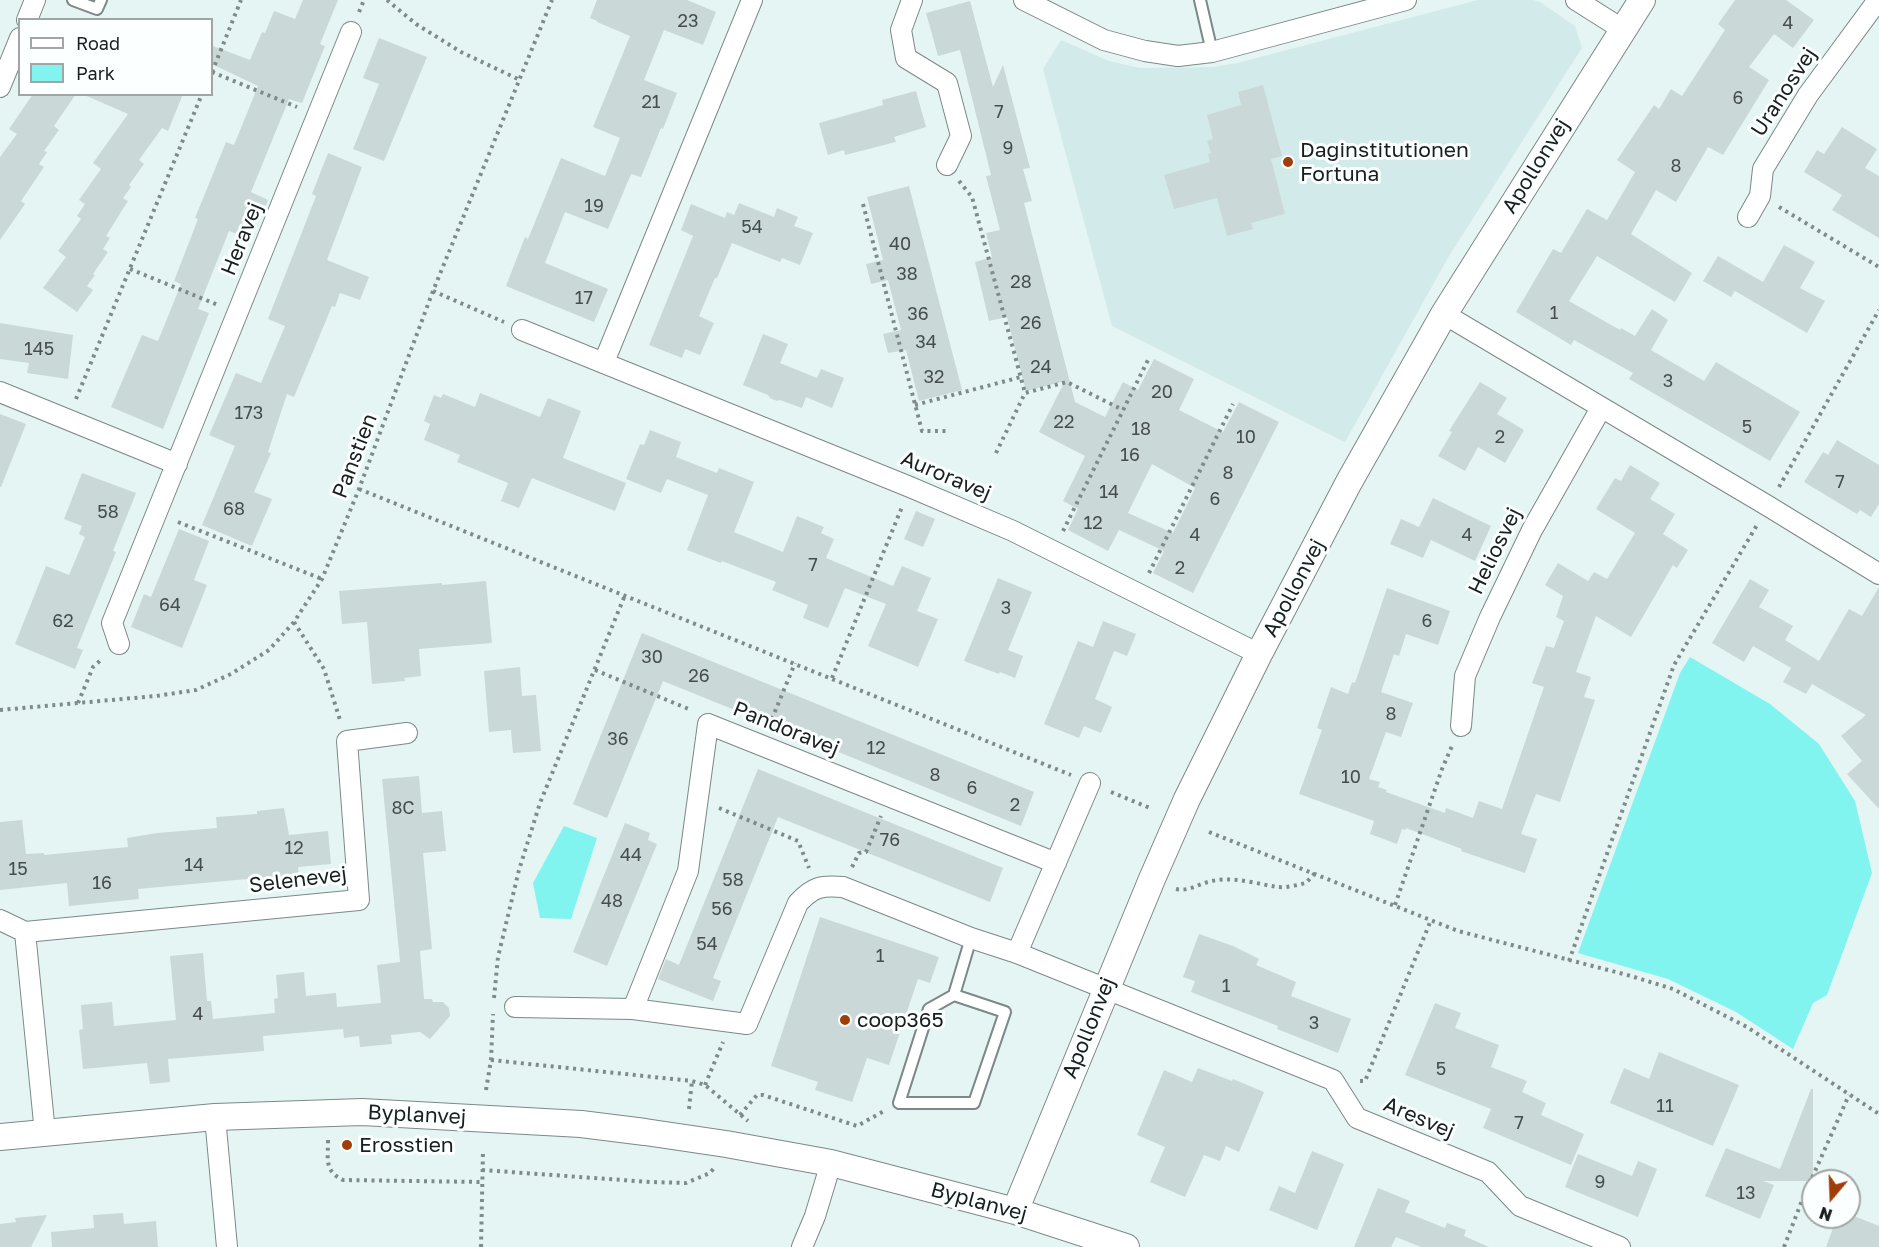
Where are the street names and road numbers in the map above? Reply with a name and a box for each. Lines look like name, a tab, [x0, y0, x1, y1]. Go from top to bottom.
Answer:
street label: Uranosvej	[1746, 43, 1822, 141]
street label: Apollonvej	[1497, 114, 1575, 218]
street label: Heravej	[216, 199, 268, 279]
street label: Panstien	[327, 410, 383, 502]
street label: Auroravej	[897, 446, 995, 506]
street label: Heliosvej	[1463, 504, 1527, 598]
street label: Apollonvej	[1258, 535, 1330, 641]
street label: Pandoravej	[729, 696, 843, 762]
street label: Selenevej	[248, 862, 348, 898]
street label: Apollonvej	[1057, 974, 1121, 1082]
street label: Aresvej	[1380, 1092, 1458, 1144]
street label: Byplanvej	[367, 1100, 467, 1130]
street label: Byplanvej	[928, 1177, 1030, 1227]

